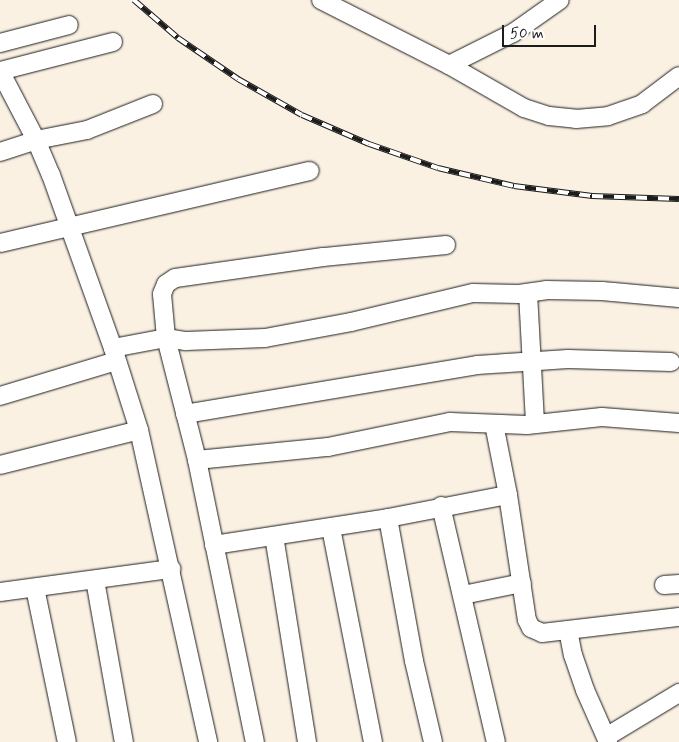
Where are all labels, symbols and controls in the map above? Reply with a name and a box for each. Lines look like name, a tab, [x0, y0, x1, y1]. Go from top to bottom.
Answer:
scale bar	[504, 15, 598, 47]
text: 50 m	[510, 24, 544, 44]

